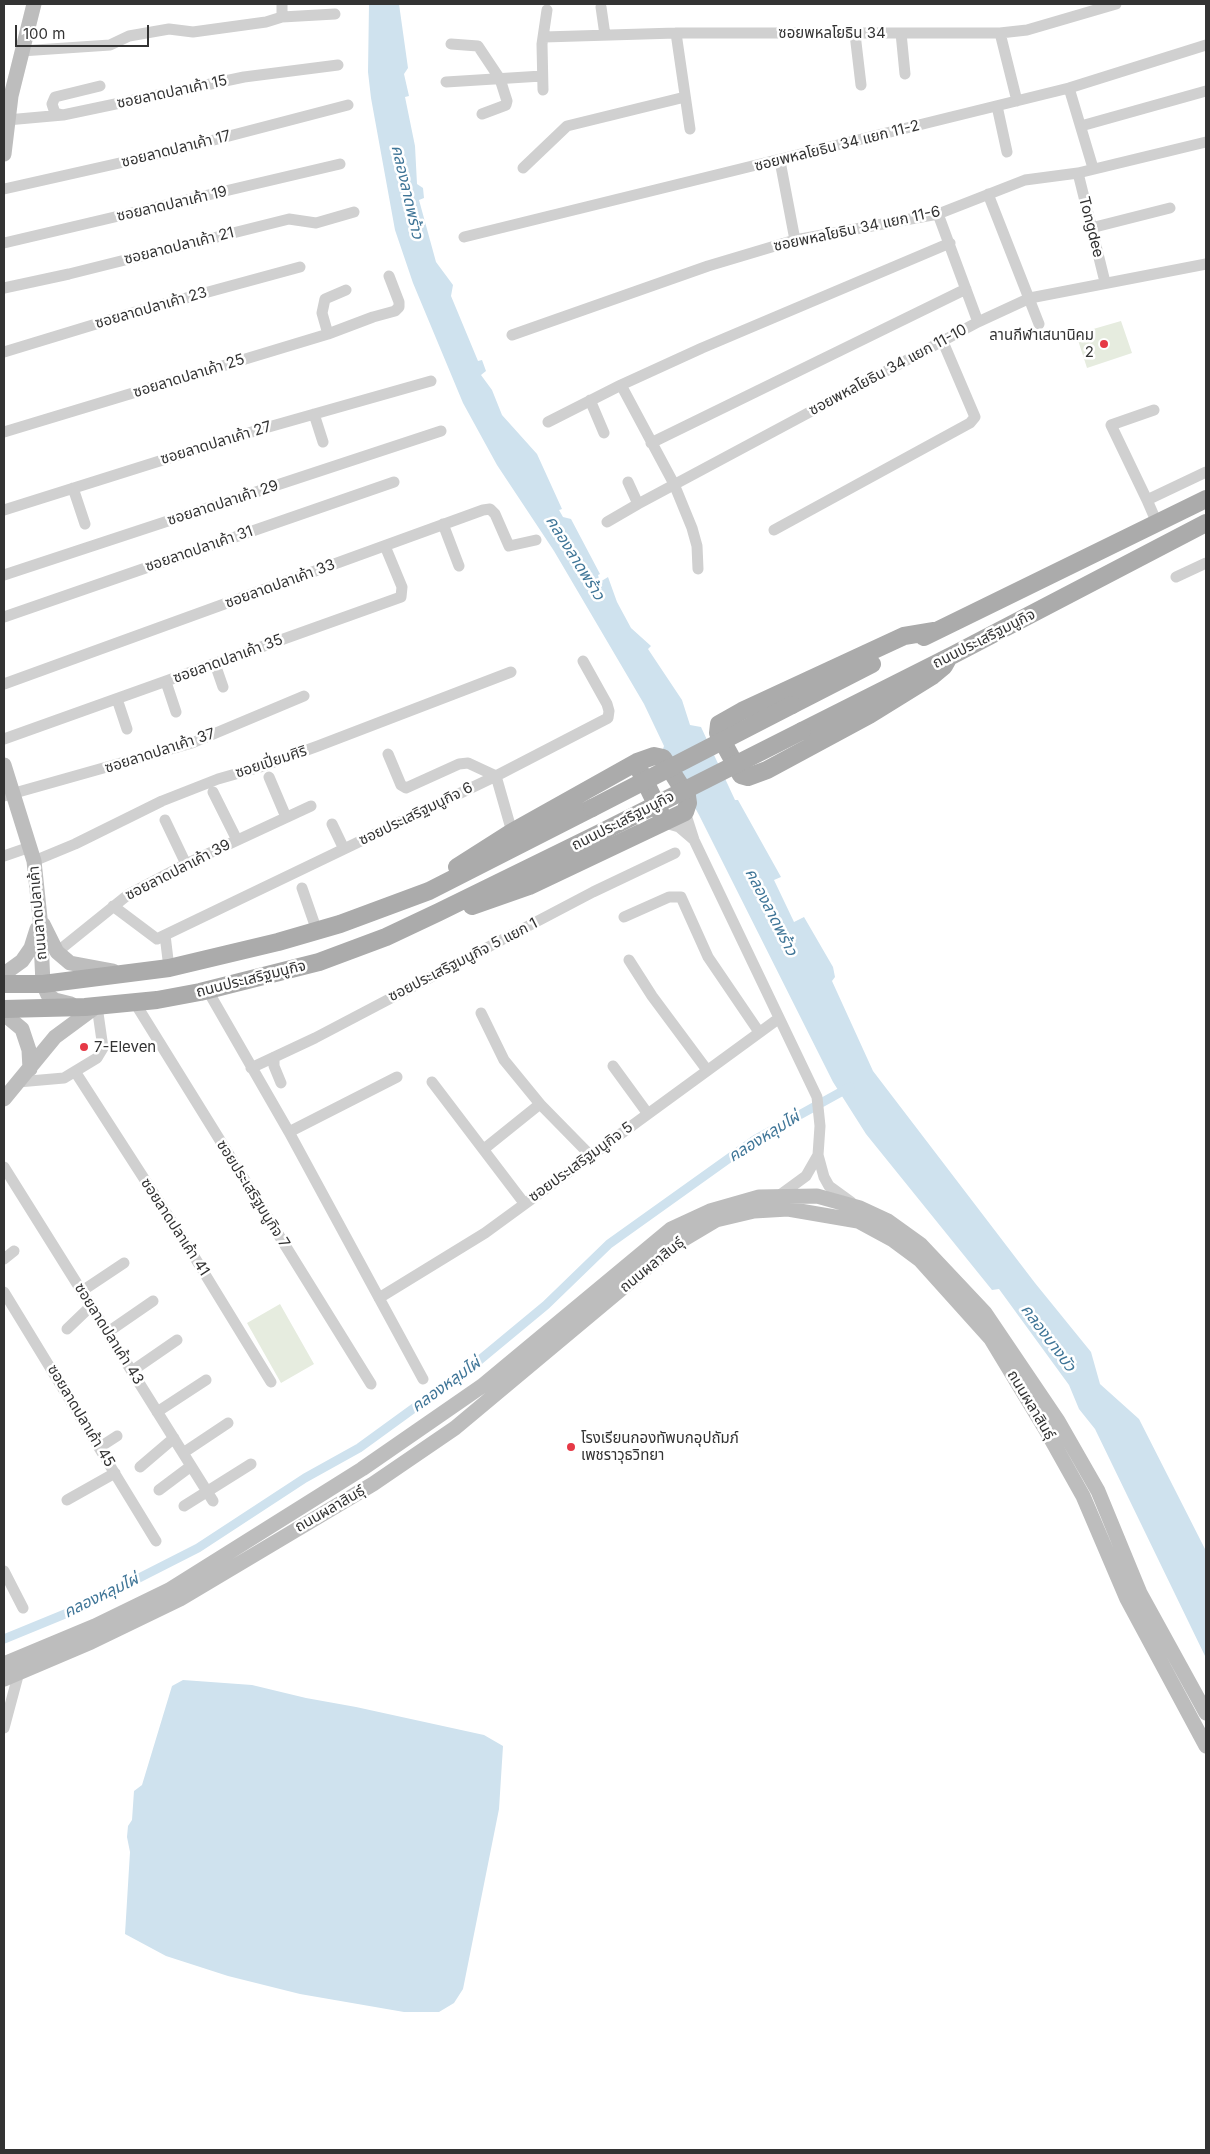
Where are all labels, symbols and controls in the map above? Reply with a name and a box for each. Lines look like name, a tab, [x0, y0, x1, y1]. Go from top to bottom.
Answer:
scale bar	[18, 15, 151, 47]
text: 100 m	[23, 24, 65, 43]
street label: ซอยพหลโยธิน 34	[778, 24, 886, 42]
street label: ซอยลาดปลาเค้า 15	[115, 72, 229, 112]
street label: ซอยพหลโยธิน 34 แยก 11-2	[753, 117, 921, 175]
street label: ซอยลาดปลาเค้า 17	[120, 127, 232, 171]
water label: คลองลาดพร้าว	[387, 143, 427, 241]
street label: ซอยลาดปลาเค้า 19	[115, 183, 229, 225]
street label: Tongdee	[1075, 195, 1107, 259]
street label: ซอยพหลโยธิน 34 แยก 11-6	[772, 203, 942, 255]
street label: ซอยลาดปลาเค้า 21	[122, 224, 236, 268]
street label: ซอยลาดปลาเค้า 23	[93, 283, 209, 333]
street label: ซอยพหลโยธิน 34 แยก 11-10	[806, 321, 970, 419]
place label: ลานกีฬาเสนานิคม 2	[989, 326, 1094, 361]
marker: ลานกีฬาเสนานิคม 2	[1098, 338, 1110, 350]
street label: ซอยลาดปลาเค้า 25	[131, 351, 247, 401]
street label: ซอยลาดปลาเค้า 27	[158, 418, 274, 468]
street label: ซอยลาดปลาเค้า 29	[165, 477, 281, 529]
water label: คลองลาดพร้าว	[542, 512, 608, 604]
street label: ซอยลาดปลาเค้า 31	[143, 522, 255, 576]
street label: ซอยลาดปลาเค้า 33	[223, 556, 337, 612]
street label: ถนนประเสริฐมนูกิจ	[930, 605, 1038, 673]
street label: ซอยลาดปลาเค้า 35	[171, 631, 285, 687]
street label: ซอยลาดปลาเค้า 37	[103, 725, 217, 777]
street label: ซอยเปี่ยมศิริ	[233, 742, 309, 782]
street label: ซอยประเสริฐมนูกิจ 6	[356, 779, 476, 849]
street label: ถนนประเสริฐมนูกิจ	[569, 787, 677, 855]
street label: ซอยลาดปลาเค้า 39	[122, 836, 234, 904]
street label: ถนนลาดปลาเค้า	[25, 865, 51, 961]
water label: คลองลาดพร้าว	[741, 865, 801, 959]
street label: ซอยประเสริฐมนูกิจ 5 แยก 1	[385, 915, 541, 1005]
street label: ถนนประเสริฐมนูกิจ	[194, 957, 308, 1001]
place label: 7-Eleven	[94, 1038, 156, 1056]
marker: 7-Eleven	[78, 1041, 90, 1053]
water label: คลองหลุมไผ่	[725, 1108, 803, 1166]
street label: ซอยประเสริฐมนูกิจ 5	[525, 1118, 637, 1206]
street label: ซอยประเสริฐมนูกิจ 7	[213, 1137, 293, 1251]
street label: ซอยลาดปลาเค้า 41	[137, 1175, 213, 1279]
street label: ถนนผลาสินธุ์	[616, 1234, 688, 1296]
street label: ซอยลาดปลาเค้า 43	[71, 1280, 147, 1388]
water label: คลองบางบัว	[1017, 1301, 1079, 1375]
water label: คลองหลุมไผ่	[408, 1354, 484, 1416]
street label: ซอยลาดปลาเค้า 45	[43, 1362, 119, 1470]
street label: ถนนผลาสินธุ์	[1003, 1367, 1059, 1443]
place label: โรงเรียนกองทัพบกอุปถัมภ์ เพชราวุธวิทยา	[581, 1429, 739, 1464]
marker: โรงเรียนกองทัพบกอุปถัมภ์ เพชราวุธวิทยา	[565, 1441, 577, 1453]
street label: ถนนผลาสินธุ์	[292, 1482, 368, 1536]
water label: คลองหลุมไผ่	[61, 1570, 141, 1622]

